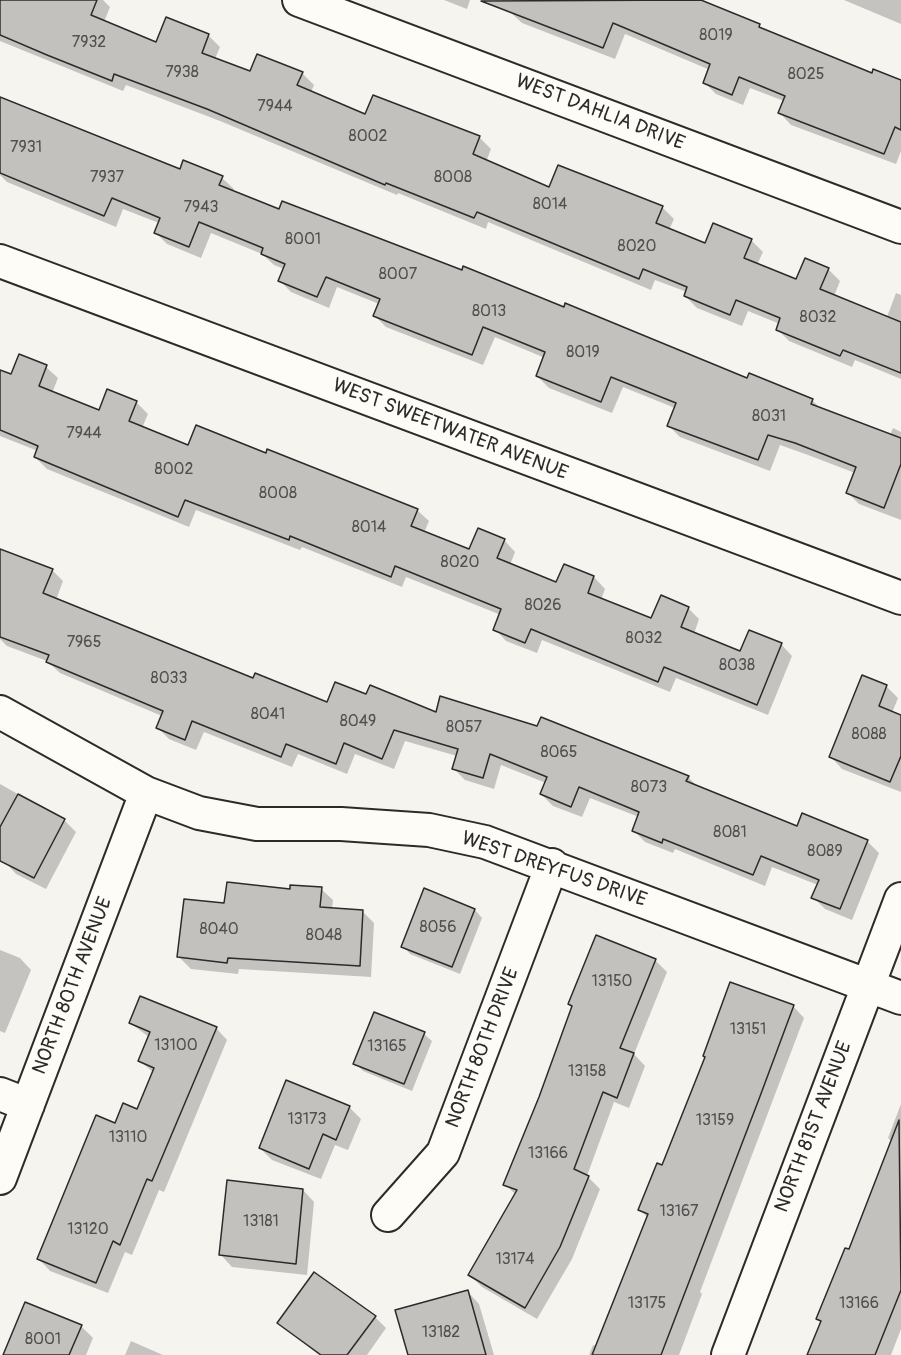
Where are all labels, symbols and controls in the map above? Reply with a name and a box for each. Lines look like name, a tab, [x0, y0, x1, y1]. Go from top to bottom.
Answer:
house number: 8019	[699, 26, 733, 46]
house number: 7932	[72, 33, 106, 53]
house number: 7938	[165, 63, 199, 83]
house number: 8025	[788, 65, 824, 85]
street label: WEST DAHLIA DRIVE	[512, 70, 688, 156]
house number: 7944	[257, 97, 293, 117]
house number: 8002	[349, 127, 387, 147]
house number: 7931	[10, 138, 42, 158]
house number: 7937	[90, 168, 124, 188]
house number: 8008	[434, 168, 472, 188]
house number: 8014	[533, 195, 567, 215]
house number: 7943	[184, 198, 218, 218]
house number: 8001	[285, 230, 321, 250]
house number: 8020	[618, 237, 656, 257]
house number: 8007	[379, 265, 417, 285]
house number: 8013	[472, 302, 506, 322]
house number: 8032	[800, 308, 836, 328]
house number: 8019	[566, 343, 600, 363]
street label: WEST SWEETWATER AVENUE	[329, 374, 571, 486]
house number: 8031	[752, 407, 786, 427]
house number: 7944	[66, 424, 102, 444]
house number: 8002	[155, 460, 193, 480]
house number: 8008	[259, 484, 297, 504]
house number: 8014	[352, 518, 386, 538]
house number: 8020	[441, 553, 479, 573]
house number: 8026	[524, 596, 562, 616]
house number: 8032	[626, 629, 662, 649]
house number: 7965	[67, 633, 101, 653]
house number: 8038	[719, 656, 755, 676]
house number: 8033	[151, 669, 187, 689]
house number: 8041	[251, 705, 285, 725]
house number: 8049	[340, 712, 376, 732]
house number: 8057	[446, 718, 482, 738]
house number: 8088	[851, 725, 887, 745]
house number: 8065	[541, 743, 577, 763]
house number: 8073	[631, 778, 667, 798]
house number: 8081	[713, 823, 747, 843]
street label: WEST DREYFUS DRIVE	[458, 827, 650, 913]
house number: 8089	[807, 842, 843, 862]
street label: NORTH 80TH AVENUE	[28, 894, 118, 1078]
house number: 8056	[420, 918, 456, 938]
house number: 8040	[199, 920, 239, 940]
house number: 8048	[306, 926, 342, 946]
street label: NORTH 80TH DRIVE	[441, 964, 525, 1132]
house number: 13150	[591, 972, 633, 992]
house number: 13151	[730, 1020, 766, 1040]
house number: 13100	[154, 1036, 198, 1056]
house number: 13165	[367, 1037, 407, 1057]
street label: NORTH 81ST AVENUE	[770, 1038, 858, 1216]
house number: 13158	[568, 1062, 606, 1082]
house number: 13173	[288, 1110, 326, 1130]
house number: 13159	[696, 1111, 734, 1131]
house number: 13110	[109, 1128, 147, 1148]
house number: 13166	[528, 1144, 568, 1164]
house number: 13167	[659, 1202, 699, 1222]
house number: 13181	[243, 1212, 279, 1232]
house number: 13120	[67, 1220, 109, 1240]
house number: 13174	[495, 1250, 535, 1270]
house number: 13175	[628, 1294, 666, 1314]
house number: 13166	[839, 1294, 879, 1314]
house number: 13182	[422, 1323, 460, 1343]
house number: 8001	[25, 1330, 61, 1350]

